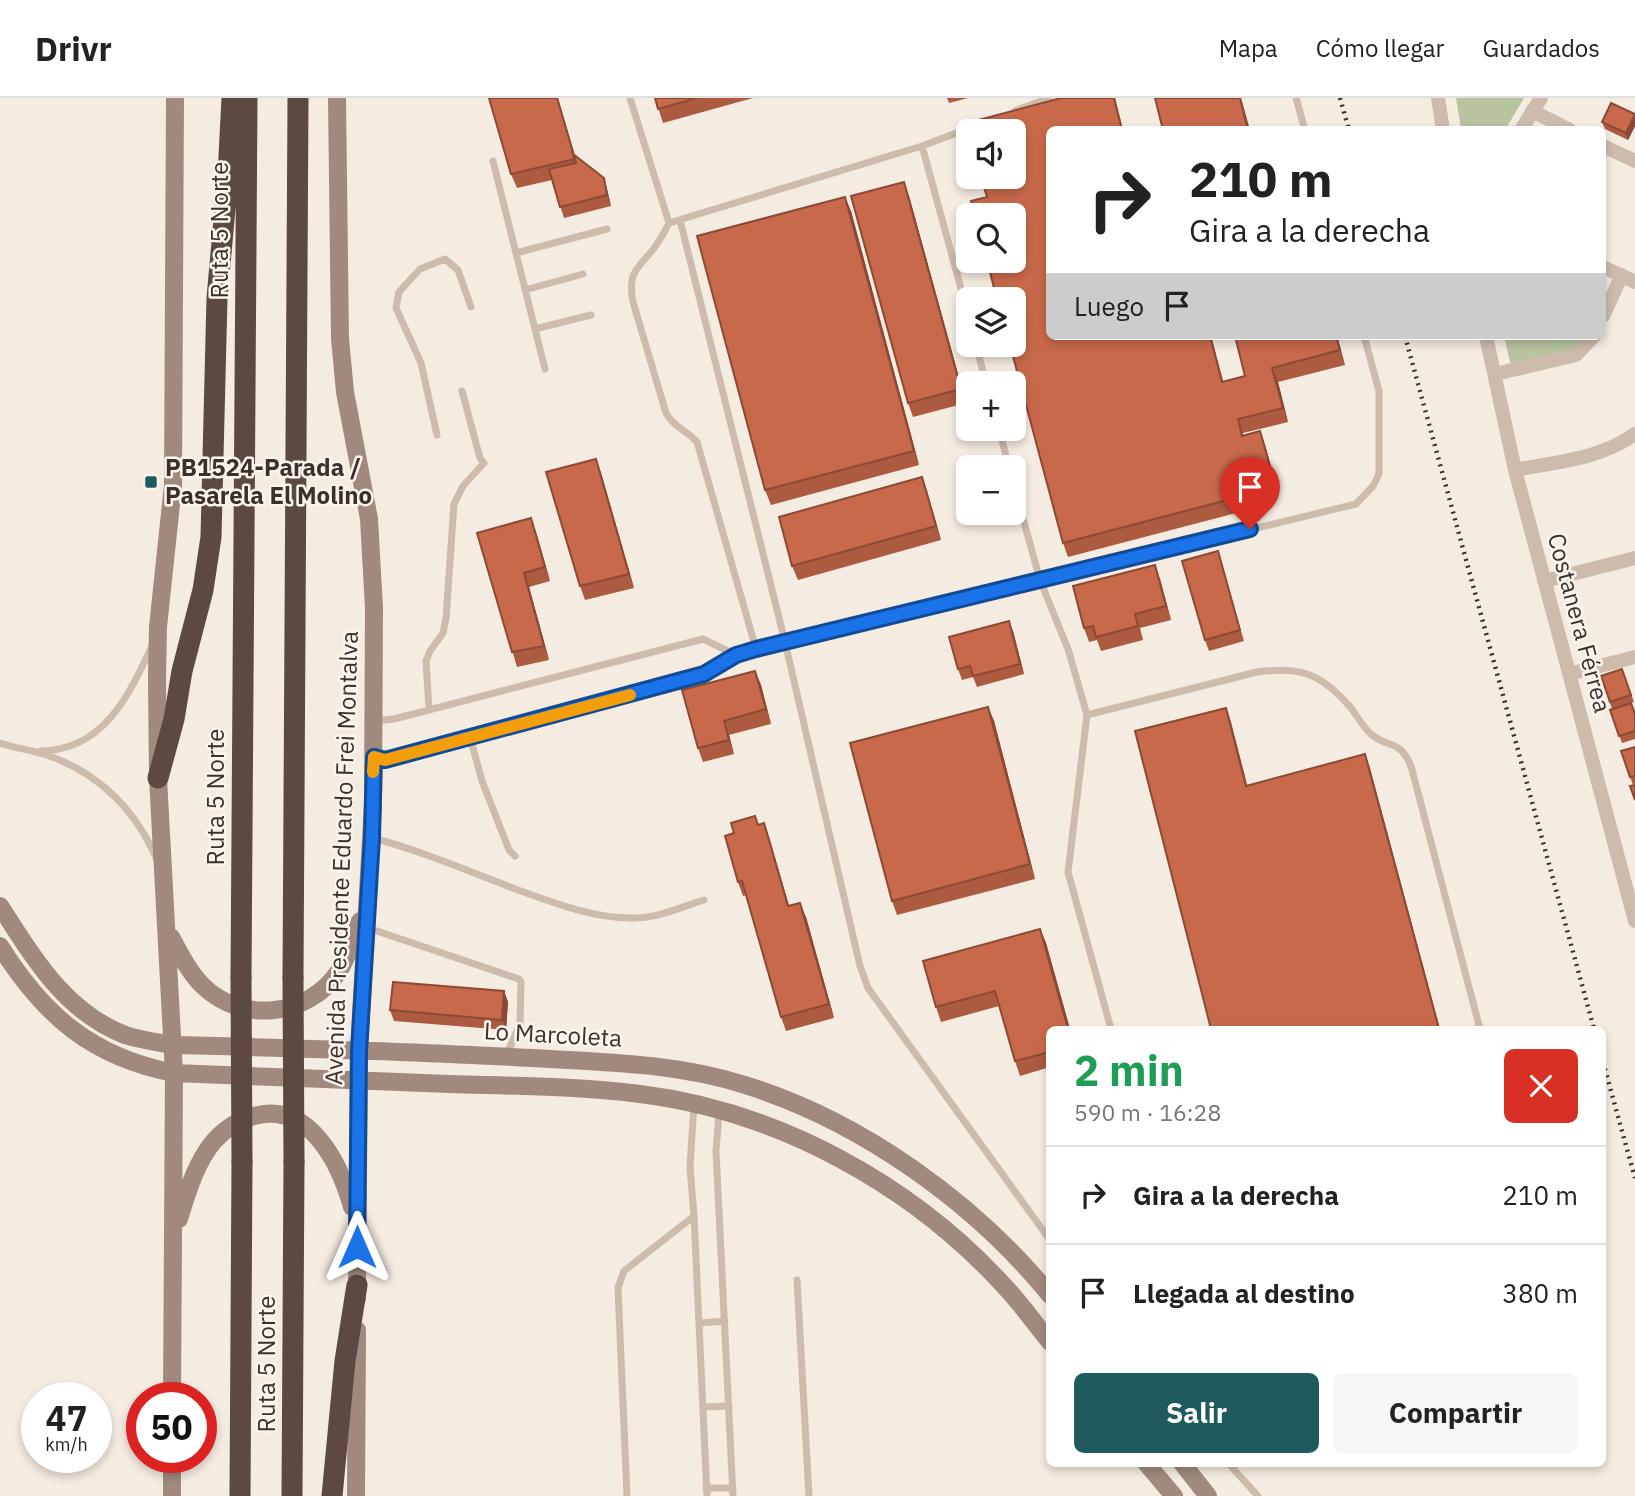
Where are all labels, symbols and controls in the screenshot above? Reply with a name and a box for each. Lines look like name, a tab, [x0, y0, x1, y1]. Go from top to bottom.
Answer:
text: Drivr	[35, 27, 112, 70]
text: Mapa	[1219, 32, 1278, 64]
text: Cómo llegar	[1316, 32, 1444, 64]
text: Guardados	[1482, 32, 1600, 64]
map controls	[956, 119, 1026, 525]
button: sound	[956, 119, 1026, 189]
text: 210 m	[1189, 147, 1333, 210]
icon: right	[1074, 154, 1165, 245]
street label: Ruta 5 Norte	[203, 162, 235, 298]
button: search	[956, 203, 1026, 273]
text: Gira a la derecha	[1189, 209, 1430, 251]
button: layers	[956, 287, 1026, 357]
icon: arrive	[1158, 287, 1196, 325]
text: Luego	[1074, 289, 1144, 323]
button: +	[956, 371, 1026, 441]
place label: PB1524-Parada / Pasarela El Molino	[165, 451, 372, 511]
button: −	[956, 455, 1026, 525]
pin	[1220, 457, 1280, 529]
icon: arrive	[1231, 468, 1269, 506]
marker: PB1524-Parada / Pasarela El Molino	[143, 474, 159, 490]
street label: Costanera Férrea	[1541, 529, 1619, 716]
street label: Avenida Presidente Eduardo Frei Montalva	[317, 630, 365, 1086]
street label: Ruta 5 Norte	[199, 729, 231, 865]
street label: Lo Marcoleta	[483, 1014, 623, 1054]
text: 2 min	[1074, 1043, 1184, 1098]
button: close	[1504, 1049, 1578, 1123]
text: 590 m · 16:28	[1074, 1097, 1221, 1127]
icon: right	[1074, 1176, 1112, 1214]
text: Gira a la derecha	[1133, 1178, 1339, 1212]
text: 210 m	[1502, 1178, 1578, 1212]
position arrow	[320, 1210, 394, 1284]
icon: arrive	[1074, 1274, 1112, 1312]
text: Llegada al destino	[1133, 1276, 1355, 1310]
text: 380 m	[1502, 1276, 1578, 1310]
street label: Ruta 5 Norte	[250, 1296, 282, 1432]
button: Salir	[1074, 1373, 1319, 1453]
button: Compartir	[1333, 1373, 1578, 1453]
speed limit sign: 50	[126, 1382, 217, 1473]
text: 47	[45, 1395, 88, 1441]
text: km/h	[45, 1433, 88, 1456]

